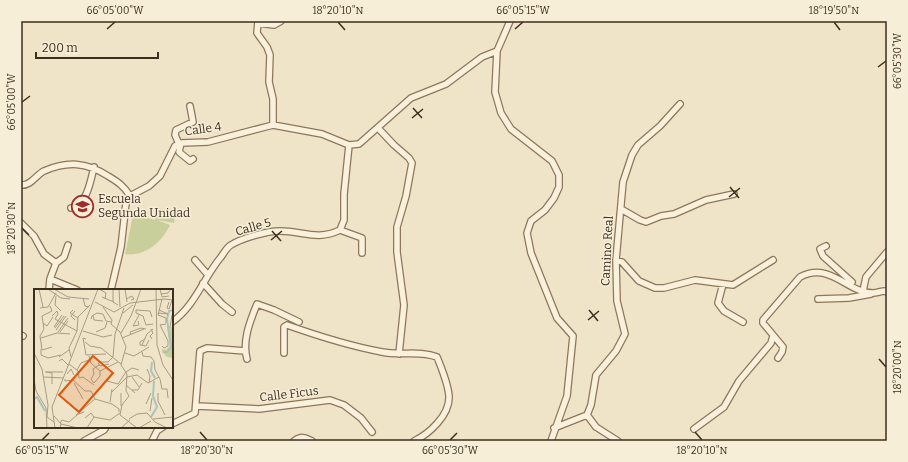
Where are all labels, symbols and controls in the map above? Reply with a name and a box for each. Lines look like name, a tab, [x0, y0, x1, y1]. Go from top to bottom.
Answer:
text: 66°05'00"W	[87, 5, 144, 17]
text: 18°20'10"N	[313, 5, 364, 17]
text: 66°05'15"W	[496, 5, 550, 17]
text: 18°19'50"N	[809, 5, 859, 17]
text: 66°05'30"W	[892, 32, 904, 89]
scale bar	[36, 34, 158, 60]
text: 200 m	[42, 41, 78, 55]
text: 66°05'00"W	[6, 73, 18, 130]
street label: Calle 4	[184, 119, 222, 139]
place label: Escuela Segunda Unidad	[98, 192, 190, 220]
school or university icon: Escuela Segunda Unidad	[69, 193, 95, 219]
text: 18°20'30"N	[6, 202, 18, 254]
street label: Calle 5	[234, 215, 272, 239]
street label: Camino Real	[598, 215, 616, 286]
inset map	[34, 289, 173, 428]
text: 18°20'00"N	[892, 340, 904, 394]
street label: Calle Ficus	[259, 383, 319, 405]
text: 66°05'15"W	[15, 445, 69, 457]
text: 18°20'30"N	[181, 445, 233, 457]
text: 66°05'30"W	[422, 445, 479, 457]
text: 18°20'10"N	[677, 445, 728, 457]

